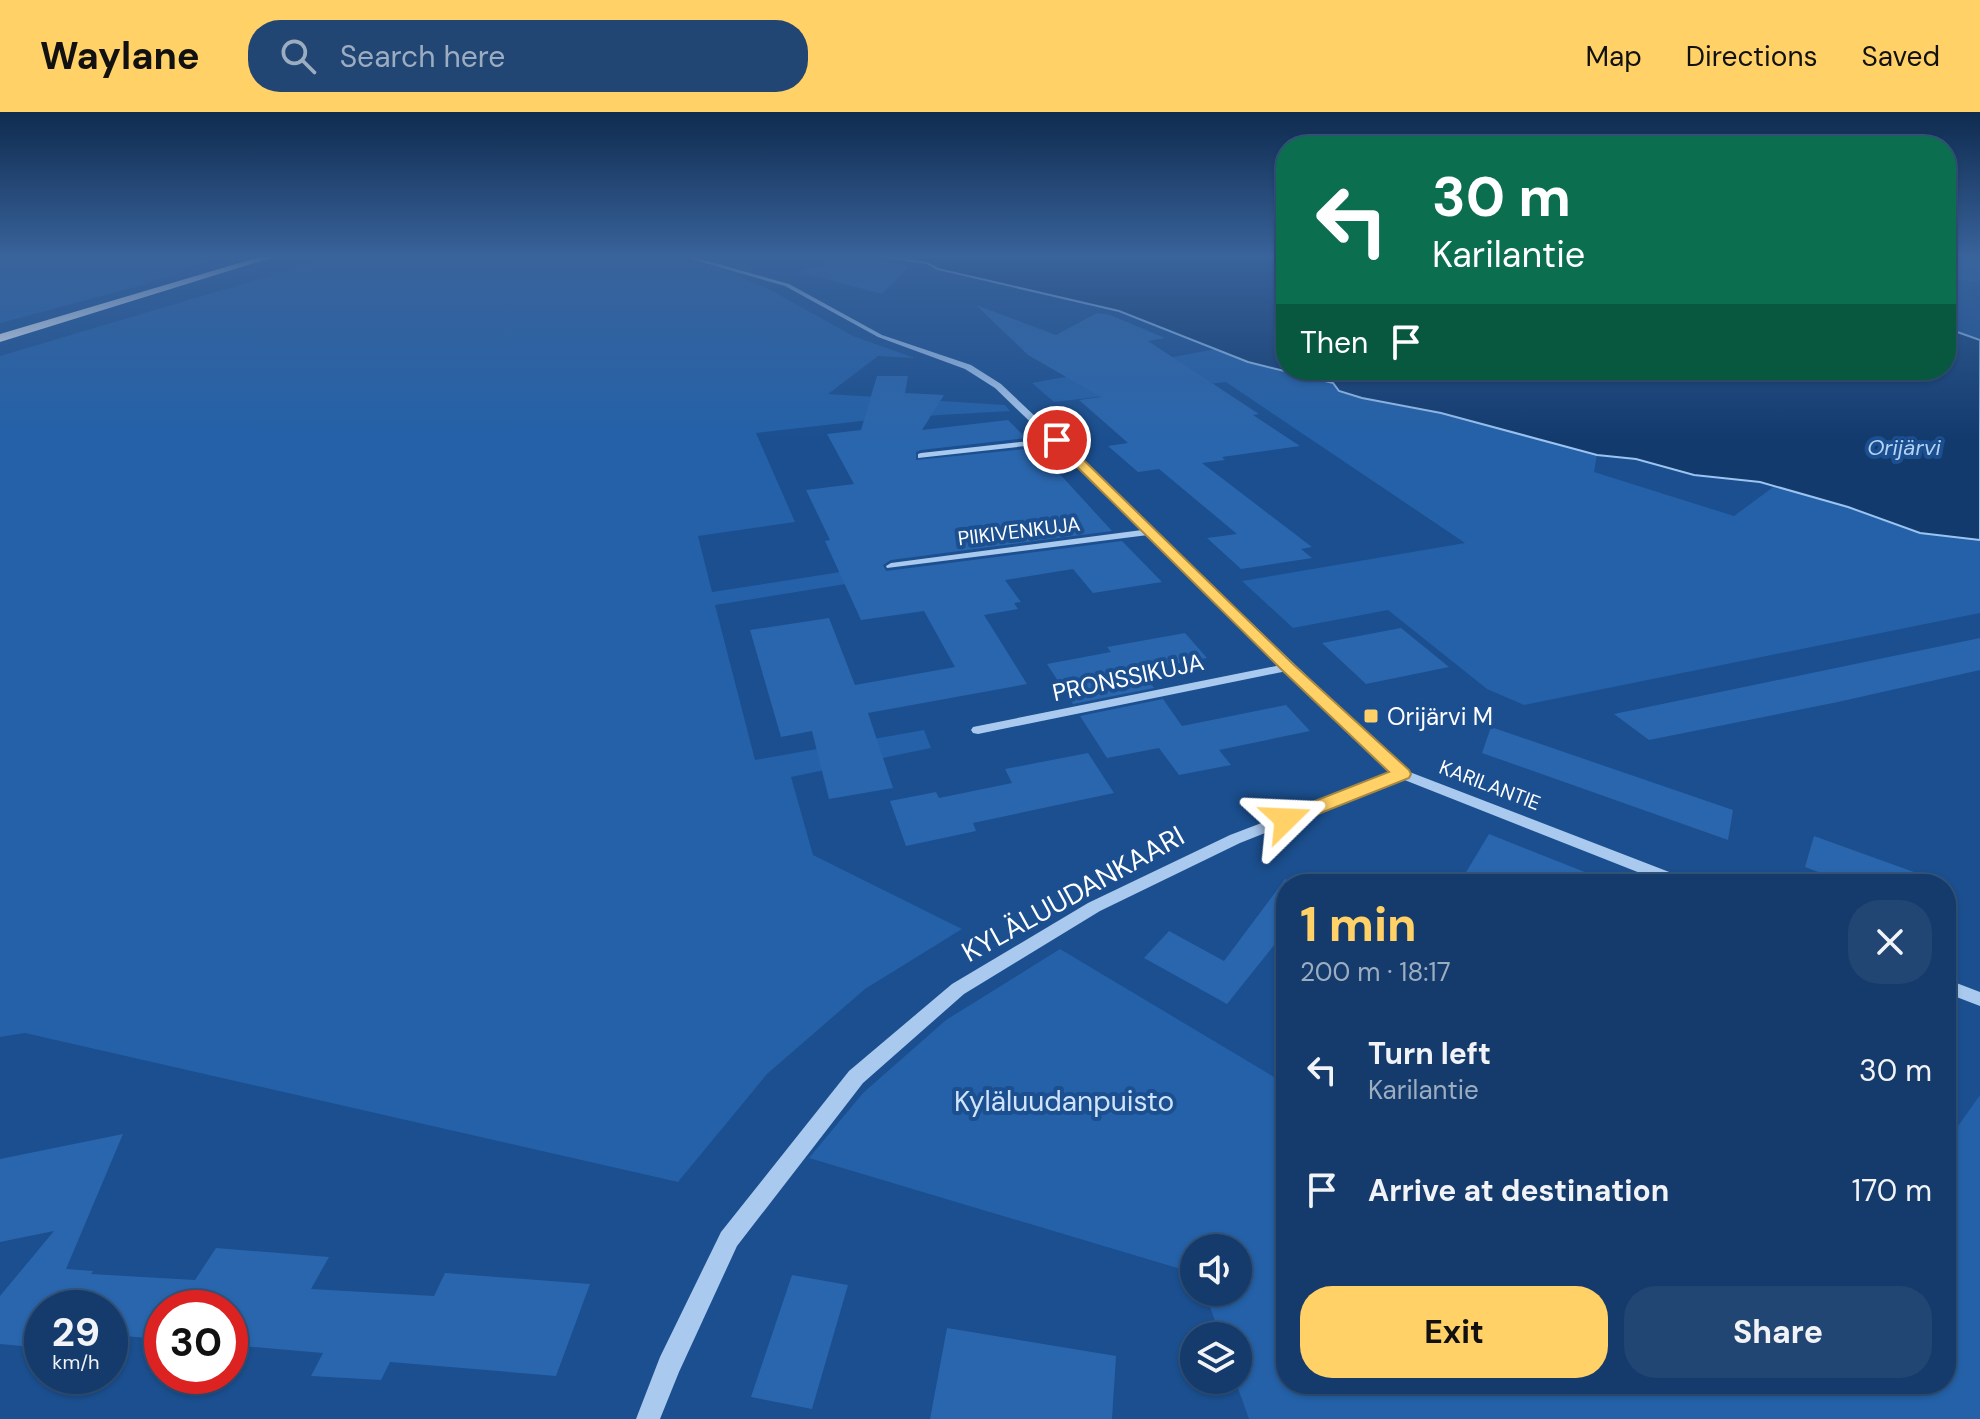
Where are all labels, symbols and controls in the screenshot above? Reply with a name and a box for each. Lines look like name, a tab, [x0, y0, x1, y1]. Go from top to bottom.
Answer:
search box	[248, 20, 808, 92]
text: Waylane	[40, 31, 200, 81]
icon: search	[276, 34, 320, 78]
text: Search here	[340, 37, 505, 76]
text: Map	[1585, 38, 1642, 75]
text: Directions	[1686, 38, 1818, 75]
text: Saved	[1862, 38, 1940, 75]
text: 30 m	[1432, 160, 1571, 233]
icon: left	[1300, 168, 1404, 272]
text: Karilantie	[1432, 231, 1585, 278]
icon: arrive	[1384, 320, 1428, 364]
text: Then	[1300, 323, 1368, 362]
pin	[1023, 406, 1091, 474]
icon: arrive	[1035, 418, 1079, 462]
water label: Orijärvi	[1867, 433, 1942, 462]
street label: PIIKIVENKUJA	[956, 511, 1082, 551]
street label: PRONSSIKUJA	[1050, 646, 1206, 708]
place label: Orijärvi M	[1387, 701, 1493, 732]
marker: Orijärvi M	[1362, 707, 1380, 725]
street label: KARILANTIE	[1436, 754, 1544, 816]
position arrow	[1244, 777, 1328, 861]
street label: KYLÄLUUDANKAARI	[955, 817, 1191, 971]
text: 1 min	[1300, 893, 1417, 956]
button: close	[1848, 900, 1932, 984]
text: 200 m · 18:17	[1300, 955, 1451, 989]
text: Turn left	[1368, 1034, 1491, 1073]
icon: left	[1300, 1048, 1344, 1092]
text: 30 m	[1859, 1051, 1932, 1090]
text: Karilantie	[1368, 1073, 1479, 1107]
park label: Kyläluudanpuisto	[954, 1083, 1174, 1120]
icon: arrive	[1300, 1168, 1344, 1212]
text: Arrive at destination	[1368, 1171, 1669, 1210]
text: 170 m	[1852, 1171, 1932, 1210]
map controls	[1180, 1234, 1252, 1394]
button: sound	[1180, 1234, 1252, 1306]
button: Exit	[1300, 1286, 1608, 1378]
button: Share	[1624, 1286, 1932, 1378]
speed limit sign: 30	[144, 1290, 248, 1394]
text: 29	[52, 1306, 100, 1358]
button: layers	[1180, 1322, 1252, 1394]
text: km/h	[52, 1349, 100, 1375]

